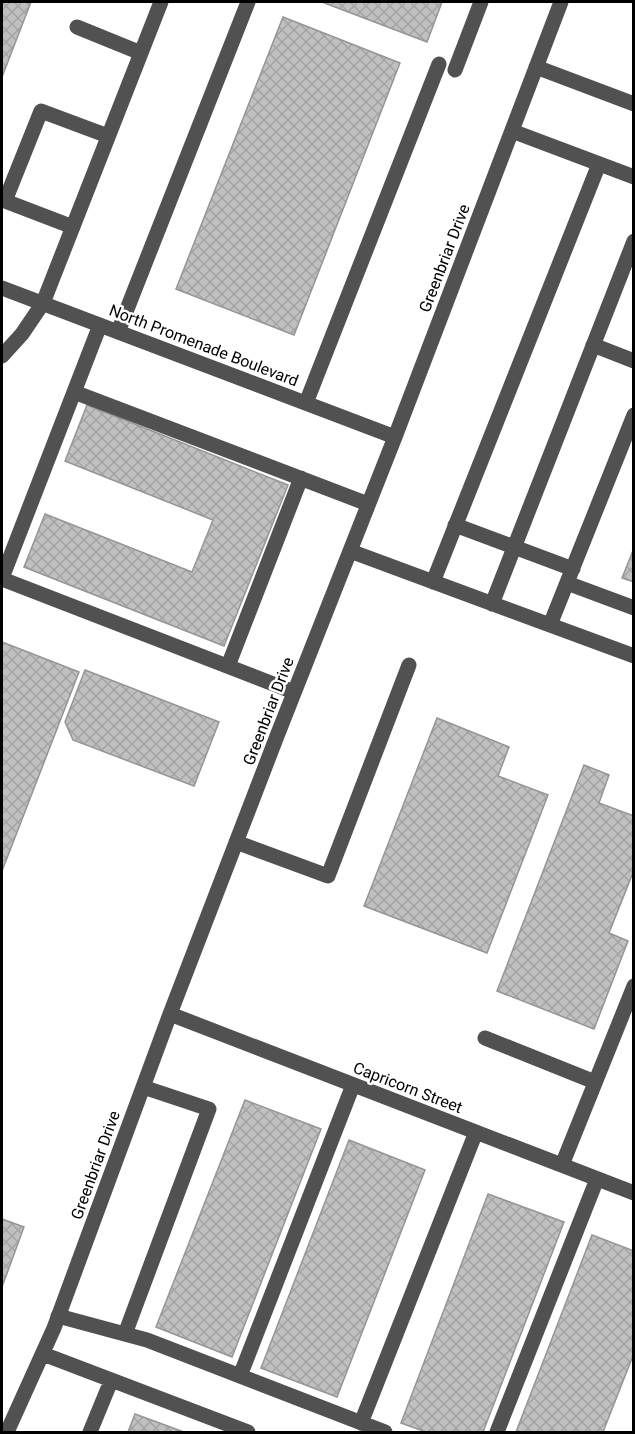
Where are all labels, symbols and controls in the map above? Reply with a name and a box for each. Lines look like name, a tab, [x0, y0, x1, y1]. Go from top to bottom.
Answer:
street label: Greenbriar Drive	[415, 201, 474, 315]
street label: North Promenade Boulevard	[106, 301, 301, 390]
street label: Greenbriar Drive	[239, 654, 298, 768]
street label: Capricorn Street	[351, 1058, 465, 1117]
street label: Greenbriar Drive	[67, 1108, 124, 1222]

